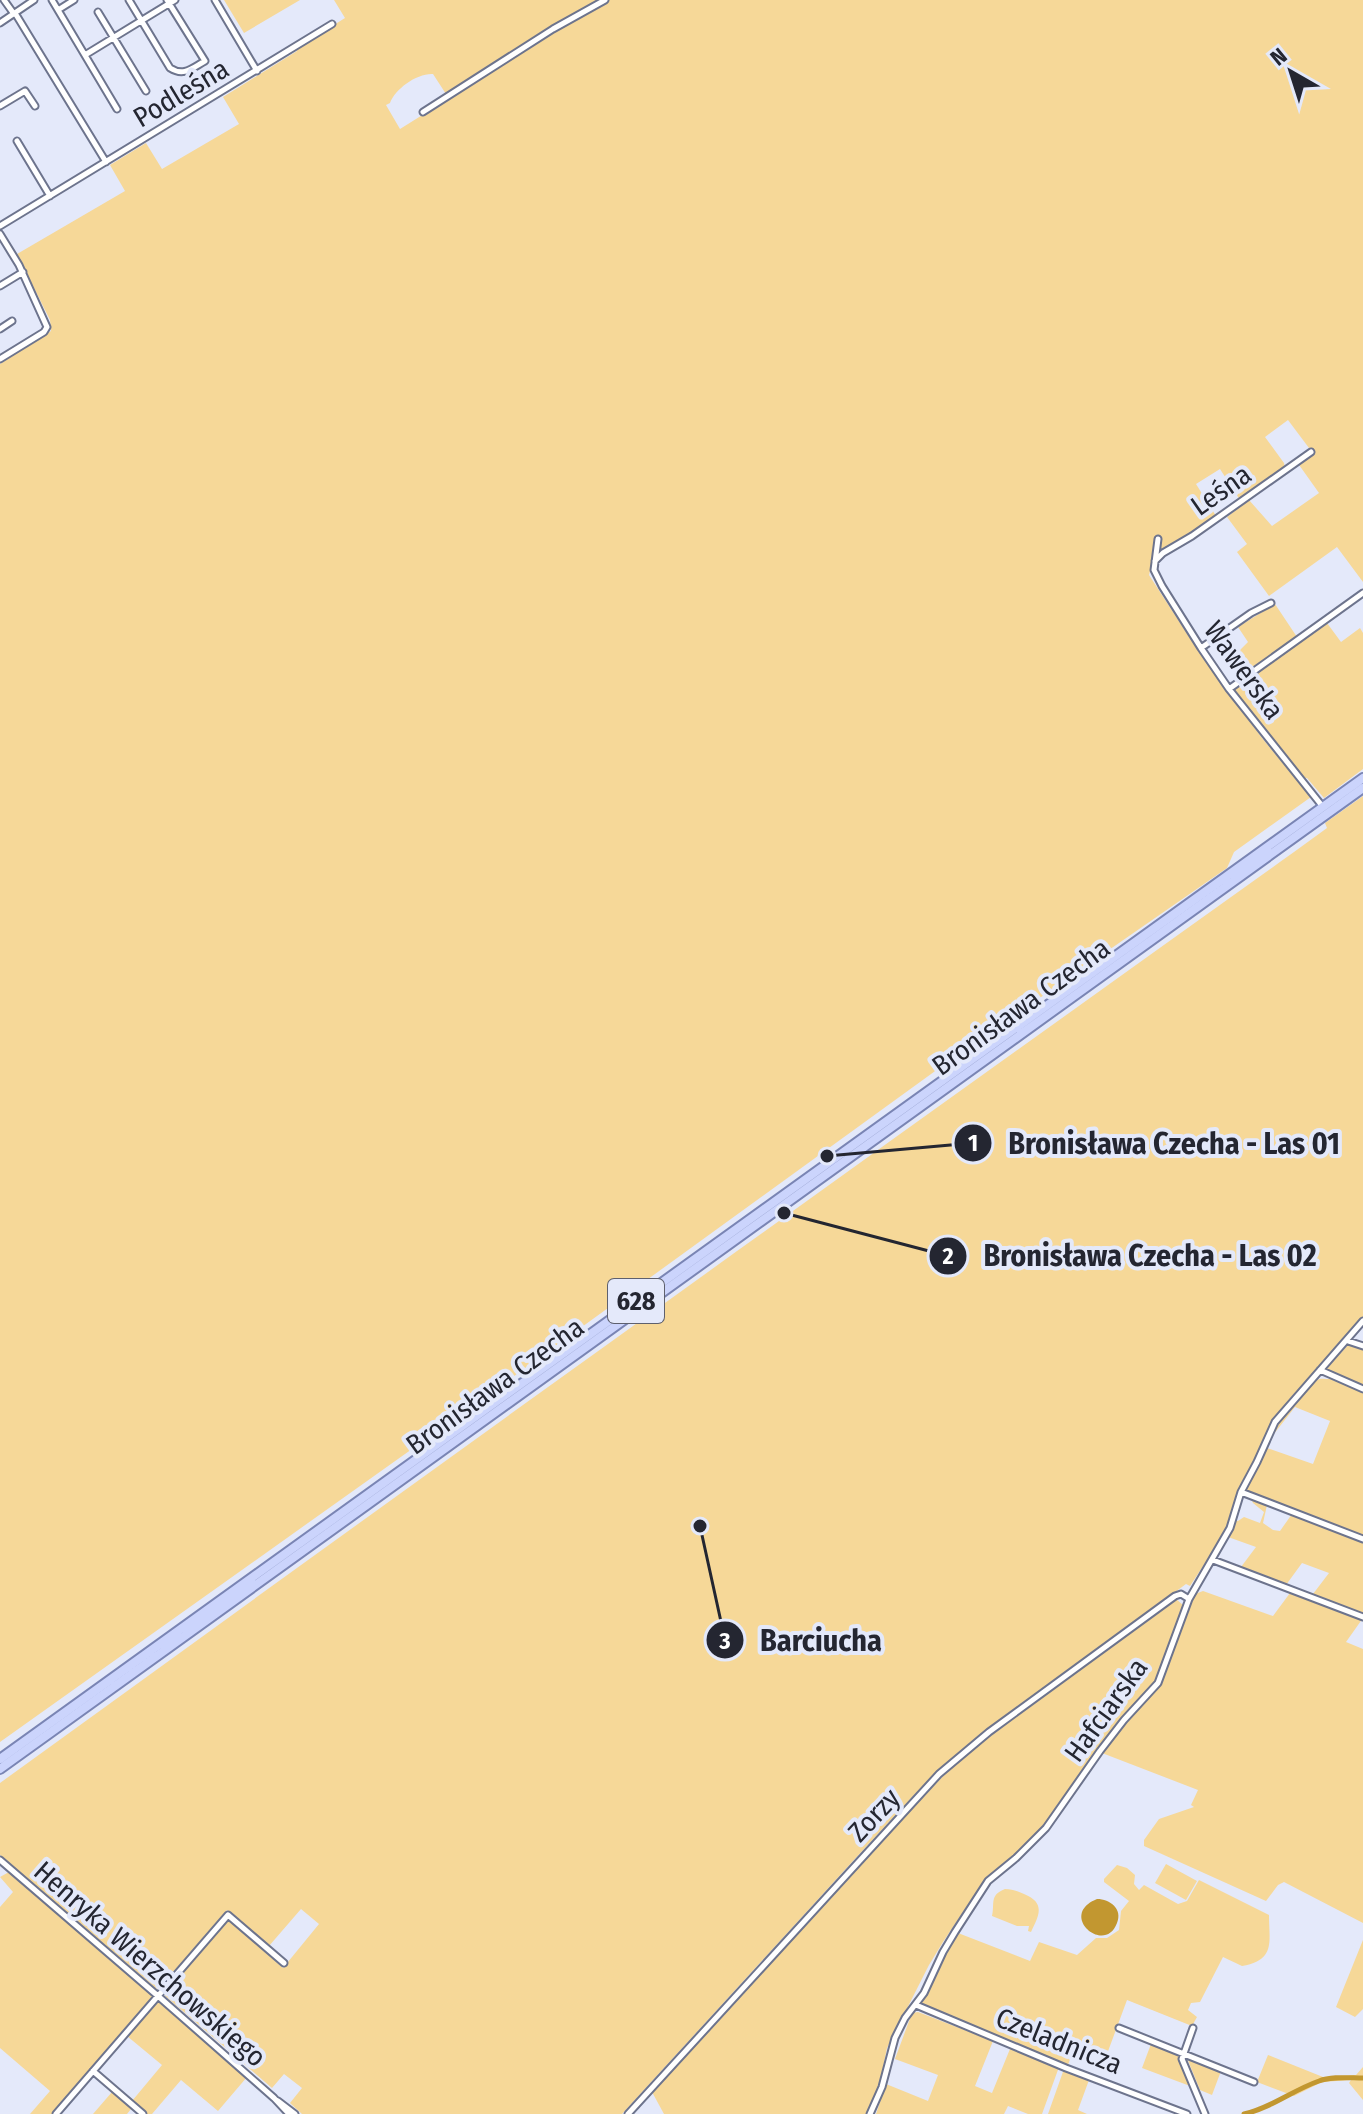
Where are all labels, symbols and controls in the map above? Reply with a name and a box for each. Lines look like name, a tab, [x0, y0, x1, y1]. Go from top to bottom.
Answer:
north arrow	[1251, 32, 1331, 112]
text: N	[1265, 42, 1292, 71]
street label: Podleśna	[127, 52, 235, 134]
street label: Leśna	[1184, 458, 1258, 522]
street label: Wawerska	[1197, 614, 1291, 726]
street label: Bronisława Czecha	[926, 931, 1116, 1083]
callout: Bronisława Czecha - Las 01	[953, 1116, 1356, 1170]
text: Bronisława Czecha - Las 01	[1008, 1126, 1340, 1162]
text: 1	[968, 1129, 978, 1157]
callout: Bronisława Czecha - Las 02	[928, 1229, 1333, 1283]
text: Bronisława Czecha - Las 02	[983, 1238, 1317, 1274]
text: 2	[941, 1242, 954, 1270]
road number: 628	[608, 1279, 664, 1323]
street label: Bronisława Czecha	[400, 1310, 590, 1462]
callout: Barciucha	[705, 1613, 898, 1667]
text: Barciucha	[760, 1623, 882, 1659]
text: 3	[718, 1627, 731, 1655]
street label: Hafciarska	[1058, 1652, 1154, 1768]
street label: Zorzy	[841, 1781, 907, 1848]
street label: Henryka Wierzchowskiego	[27, 1854, 273, 2074]
street label: Czeladnicza	[991, 2001, 1127, 2081]

